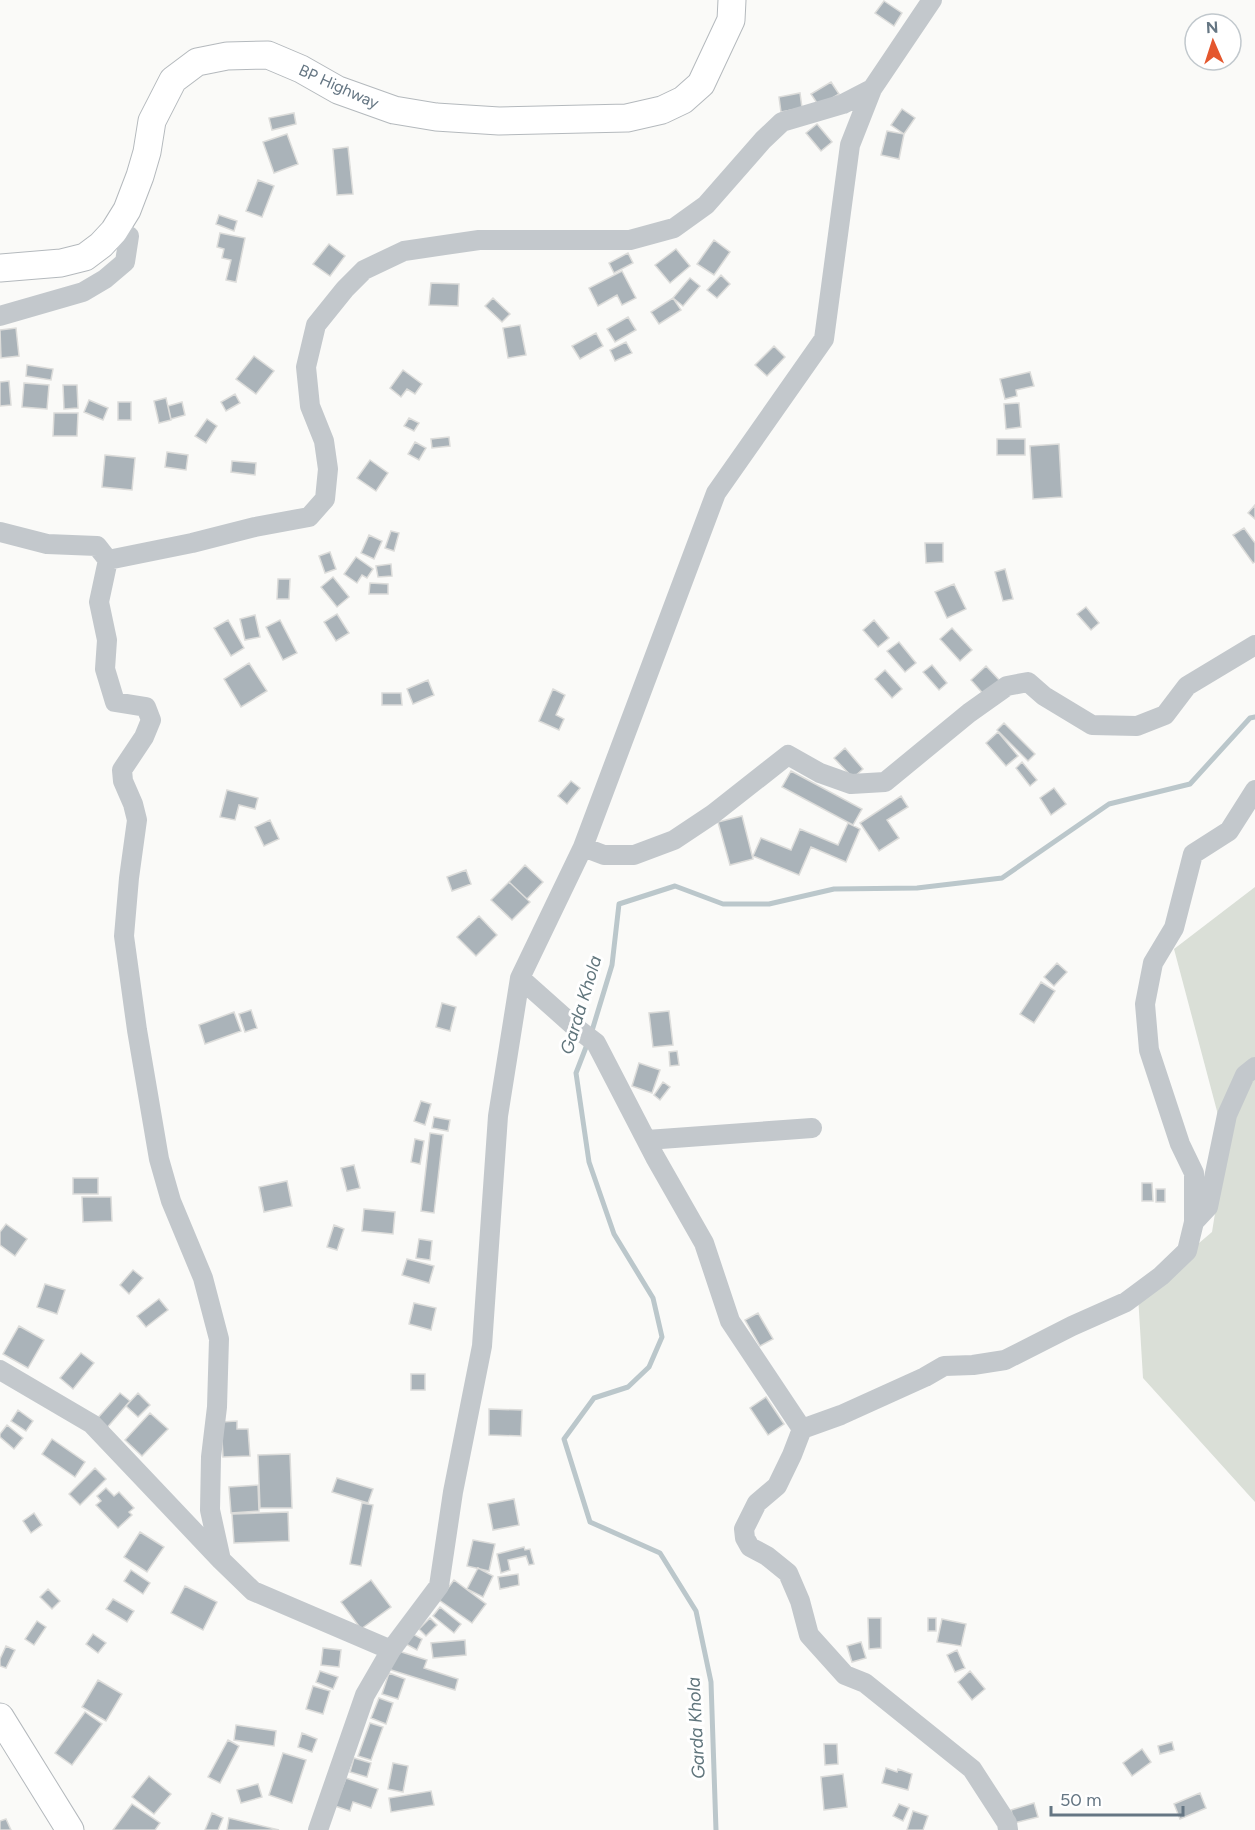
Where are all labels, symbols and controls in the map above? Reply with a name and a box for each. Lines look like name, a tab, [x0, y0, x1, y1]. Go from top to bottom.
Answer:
north arrow	[1183, 12, 1243, 72]
text: N	[1206, 18, 1219, 37]
street label: BP Highway	[296, 60, 382, 113]
water label: Garda Khola	[556, 953, 607, 1057]
water label: Garda Khola	[682, 1676, 710, 1780]
scale bar	[1051, 1779, 1183, 1817]
text: 50 m	[1060, 1789, 1102, 1811]

